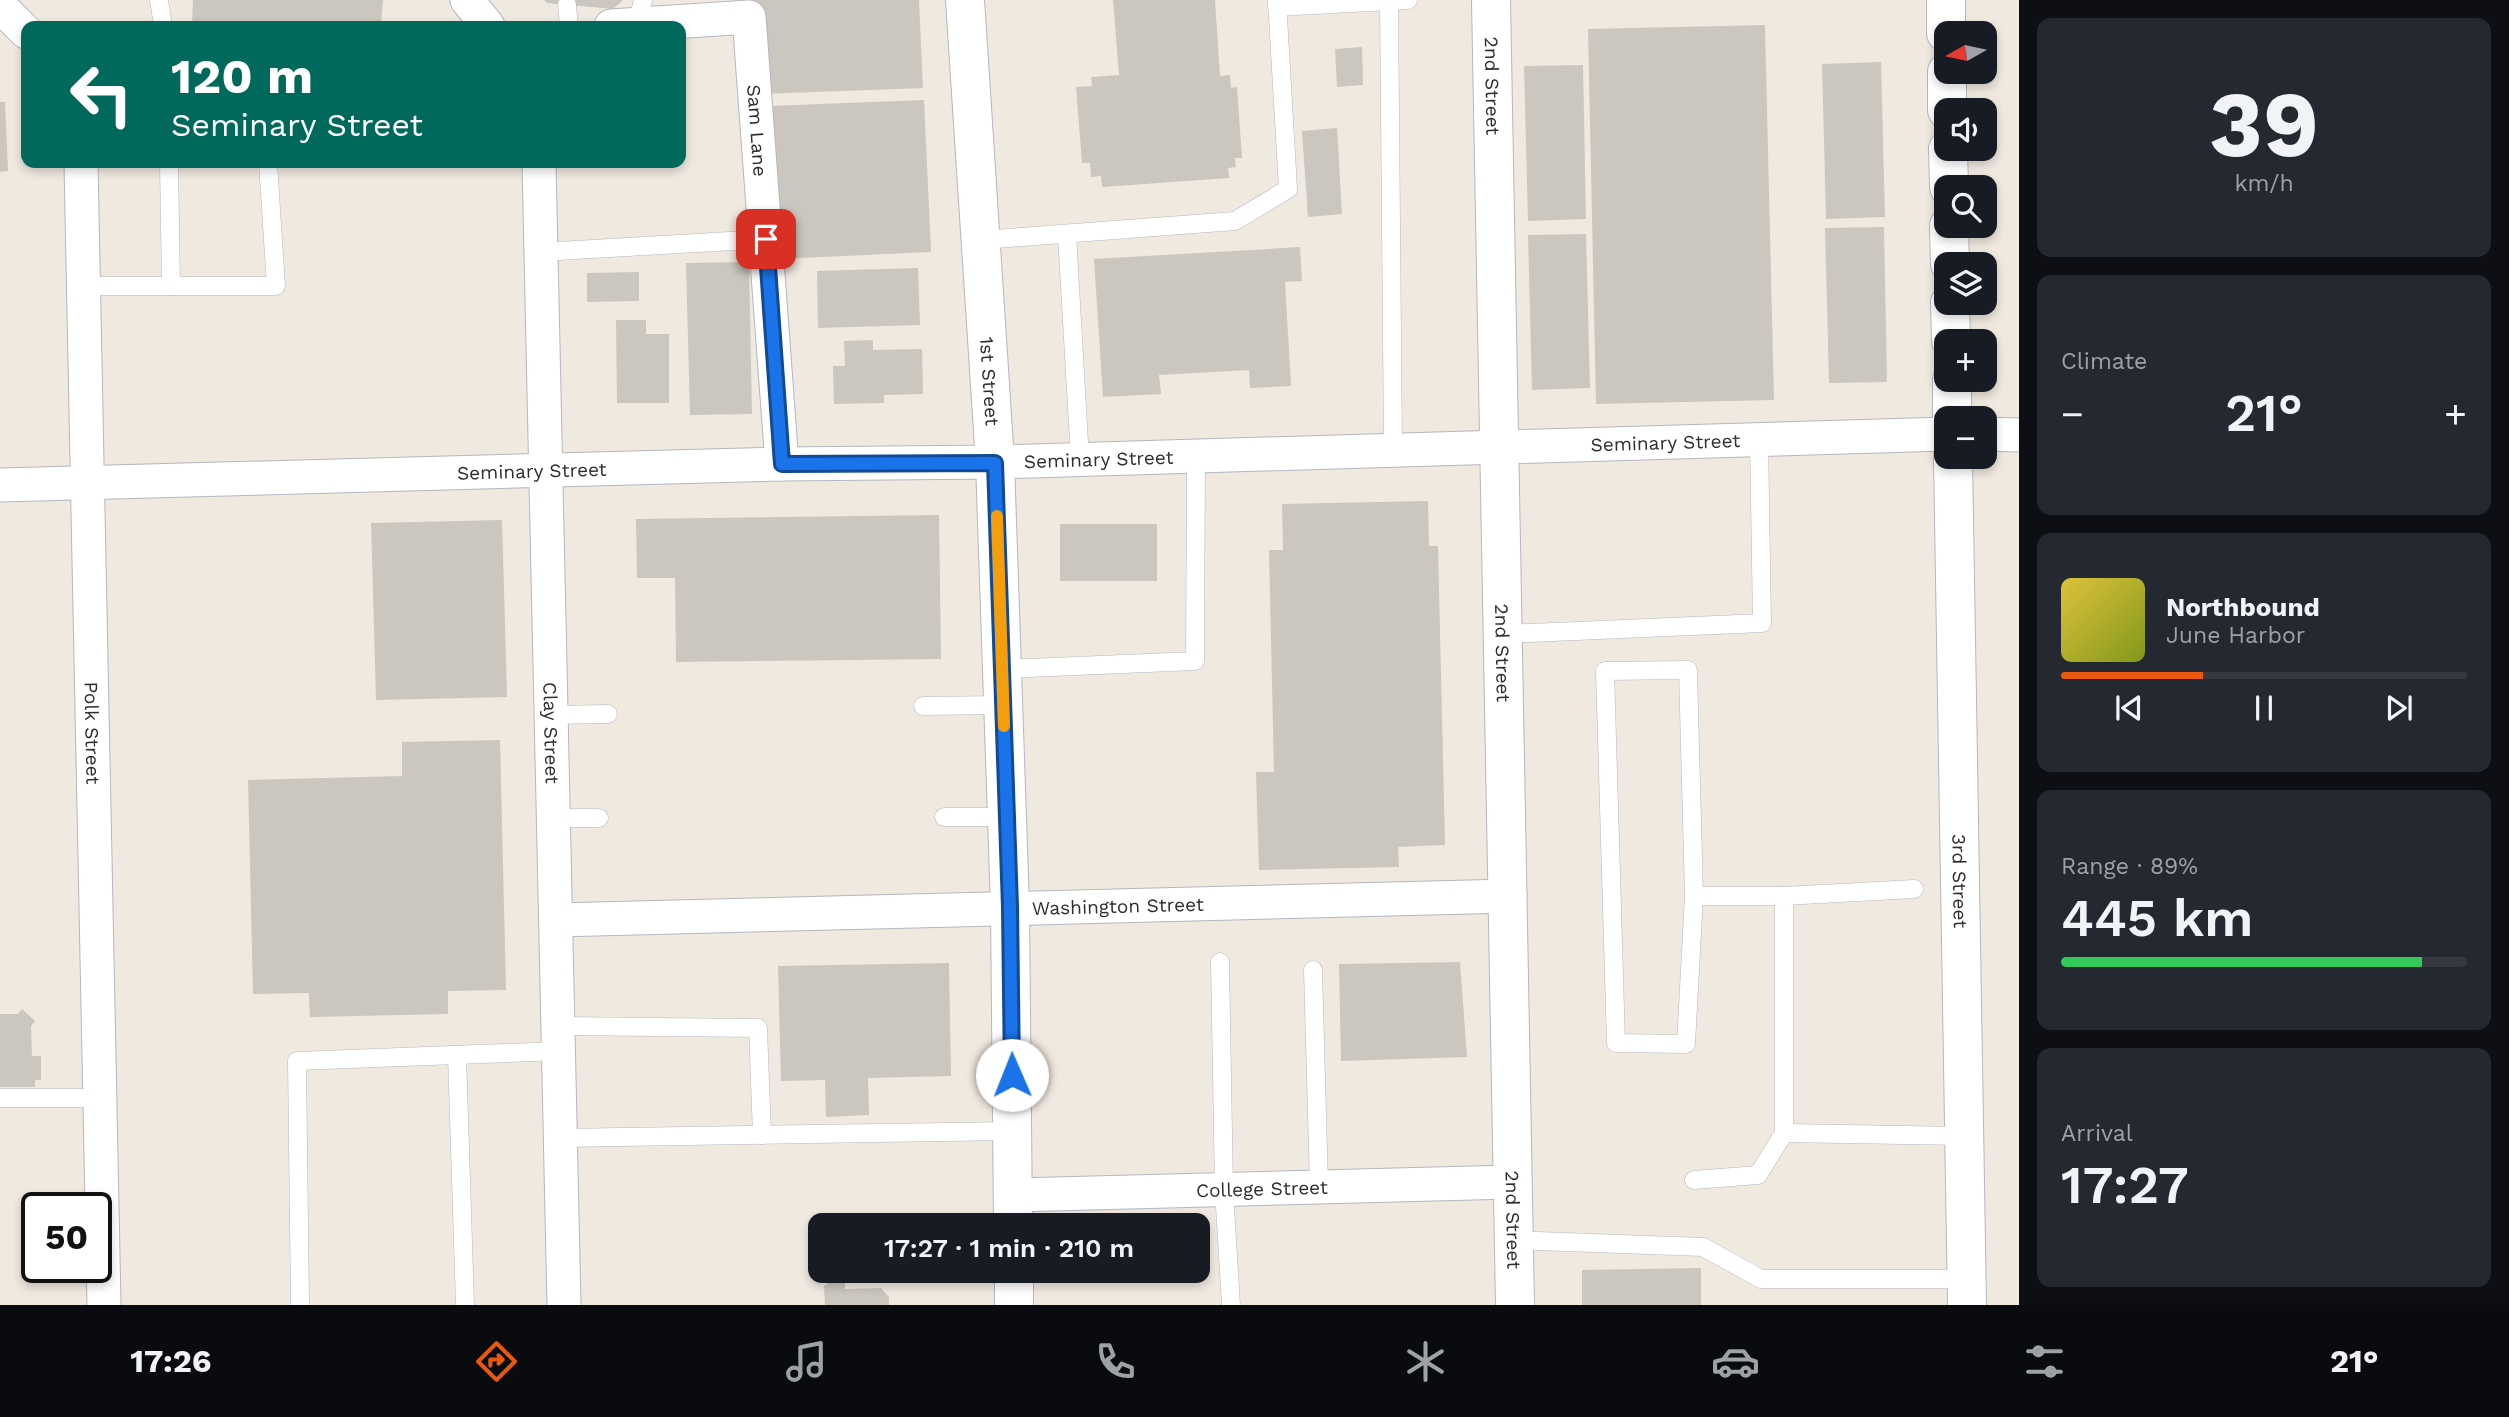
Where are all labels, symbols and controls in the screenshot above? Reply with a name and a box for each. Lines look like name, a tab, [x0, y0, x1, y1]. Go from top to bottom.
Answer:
north arrow	[1934, 21, 1997, 84]
map controls	[1934, 21, 1997, 469]
street label: 2nd Street	[1480, 37, 1505, 135]
text: 120 m	[171, 47, 313, 105]
icon: left	[56, 49, 147, 140]
text: 39	[2209, 71, 2319, 178]
street label: Sam Lane	[743, 84, 772, 177]
button: sound	[1934, 98, 1997, 161]
text: Seminary Street	[171, 106, 423, 144]
text: km/h	[2234, 170, 2294, 197]
button: search	[1934, 175, 1997, 238]
pin	[736, 209, 796, 269]
icon: arrive	[747, 220, 785, 258]
button: layers	[1934, 252, 1997, 315]
button: +	[1934, 329, 1997, 392]
street label: 1st Street	[975, 336, 1004, 426]
text: Climate	[2061, 348, 2147, 375]
text: 21°	[2225, 383, 2303, 444]
text: −	[2061, 392, 2084, 436]
text: +	[2444, 392, 2467, 436]
button: −	[1934, 406, 1997, 469]
street label: Seminary Street	[1590, 429, 1741, 456]
street label: Seminary Street	[1024, 445, 1174, 473]
street label: Seminary Street	[457, 457, 607, 484]
text: Northbound	[2166, 592, 2320, 622]
street label: 2nd Street	[1491, 603, 1515, 702]
text: June Harbor	[2166, 622, 2305, 649]
street label: Polk Street	[80, 681, 105, 785]
street label: Clay Street	[539, 682, 564, 784]
icon: previous	[2110, 689, 2148, 727]
icon: pause	[2245, 689, 2283, 727]
icon: next	[2380, 689, 2418, 727]
street label: 3rd Street	[1948, 834, 1972, 928]
text: Range · 89%	[2061, 853, 2198, 880]
text: 445 km	[2061, 888, 2253, 949]
street label: Washington Street	[1032, 892, 1204, 920]
position arrow	[975, 1038, 1049, 1112]
text: Arrival	[2061, 1120, 2133, 1147]
text: 17:27	[2061, 1155, 2189, 1216]
street label: 2nd Street	[1501, 1170, 1526, 1269]
street label: College Street	[1196, 1175, 1328, 1202]
speed limit sign: 50	[21, 1192, 112, 1283]
text: 17:27 · 1 min · 210 m	[884, 1233, 1134, 1263]
icon: directions	[472, 1337, 521, 1386]
icon: music	[782, 1337, 831, 1386]
icon: phone	[1091, 1337, 1140, 1386]
icon: climate	[1401, 1337, 1450, 1386]
icon: car	[1711, 1337, 1760, 1386]
icon: filters	[2020, 1337, 2069, 1386]
text: 17:26	[130, 1342, 211, 1380]
text: 21°	[2330, 1342, 2379, 1380]

